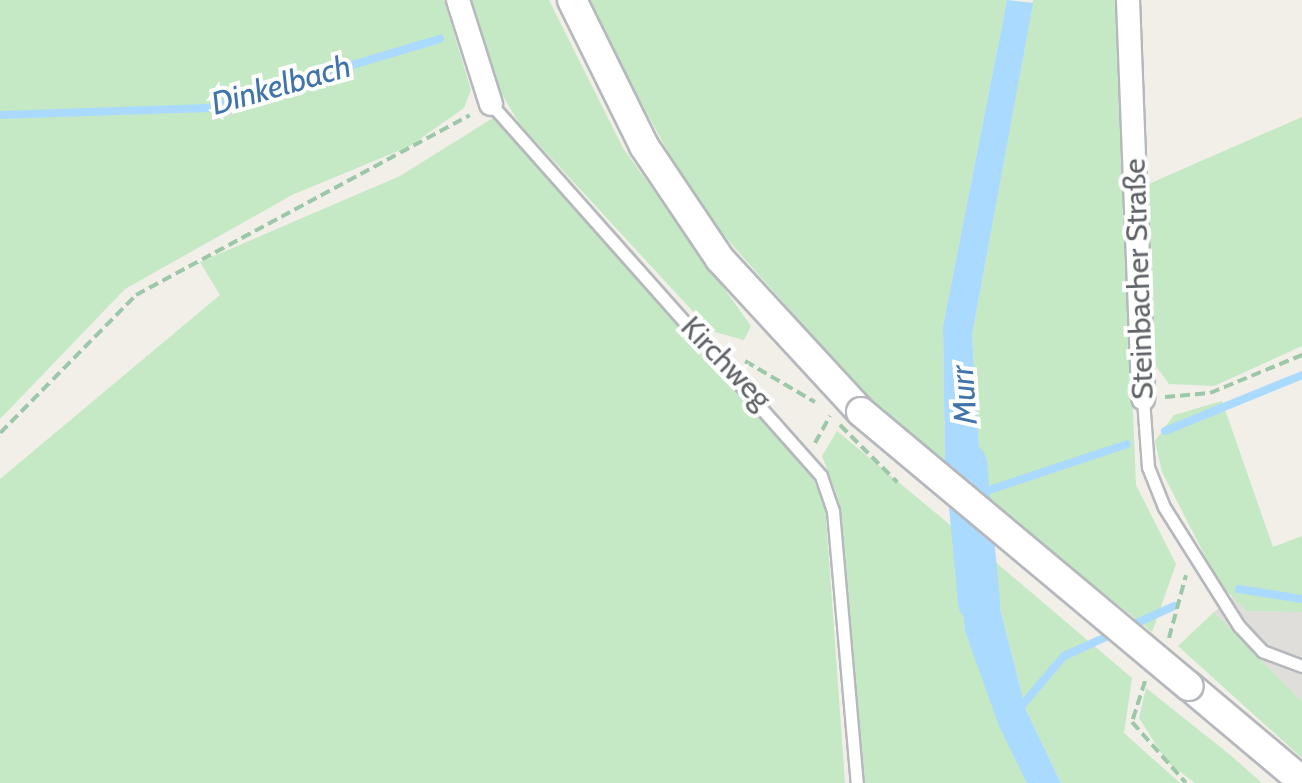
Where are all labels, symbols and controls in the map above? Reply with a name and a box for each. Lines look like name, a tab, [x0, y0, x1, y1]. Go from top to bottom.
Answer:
water label: Dinkelbach	[207, 47, 355, 123]
street label: Steinbacher Straße	[1117, 158, 1161, 400]
street label: Kirchweg	[673, 309, 779, 417]
water label: Murr	[943, 364, 985, 426]

